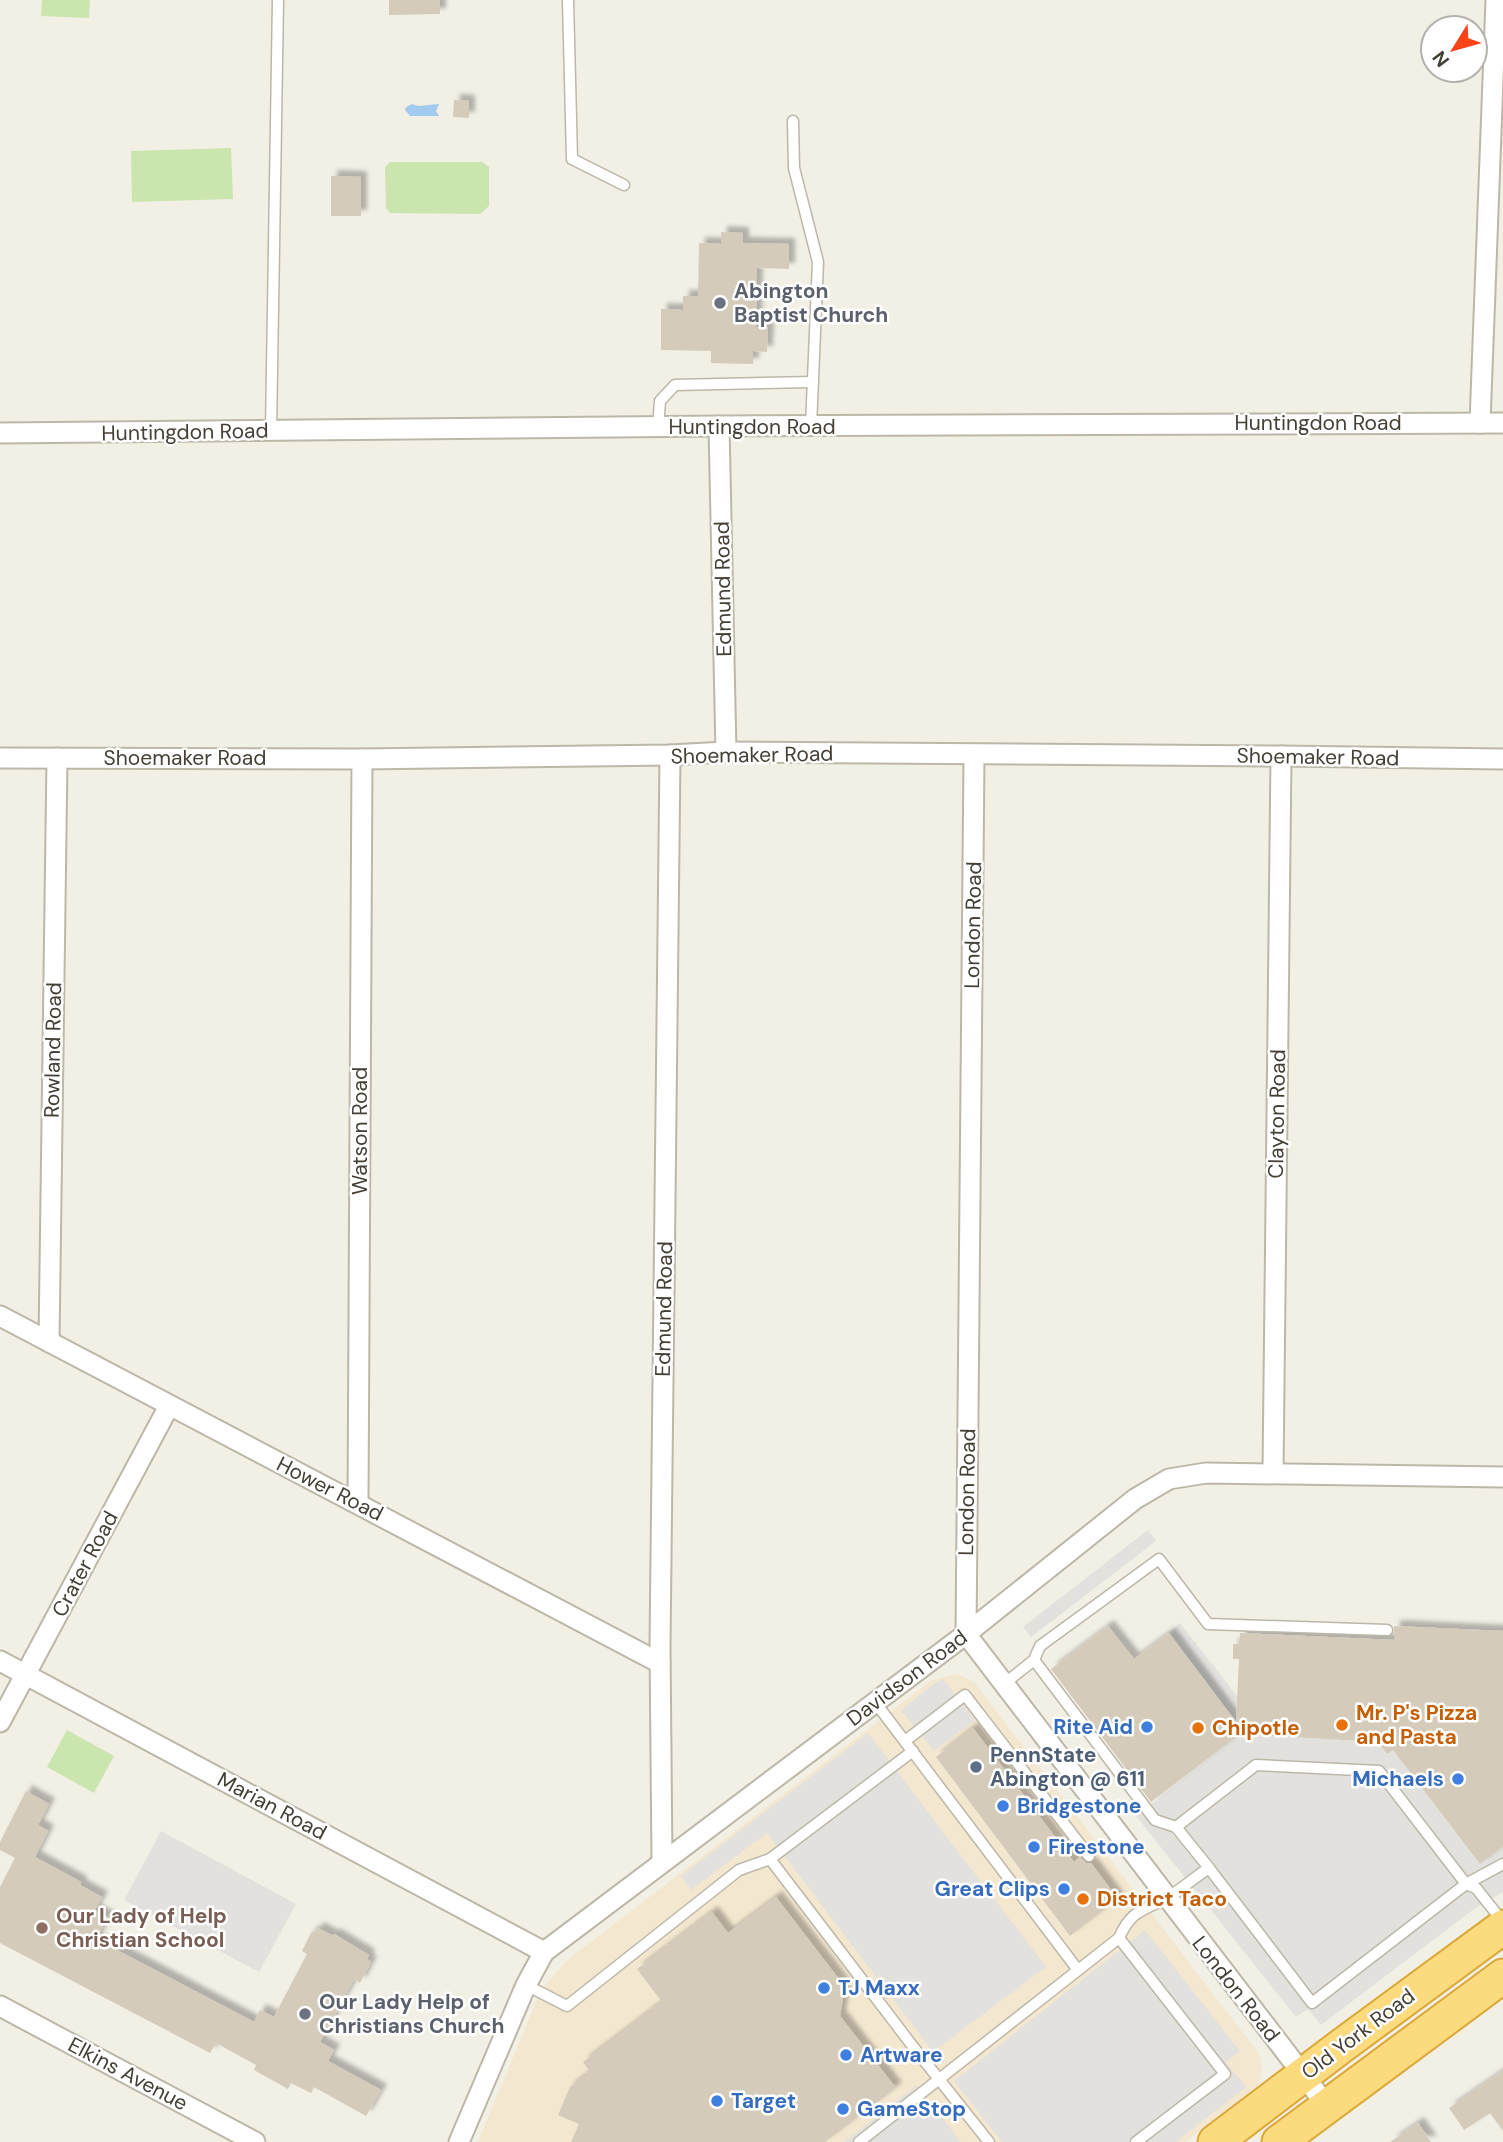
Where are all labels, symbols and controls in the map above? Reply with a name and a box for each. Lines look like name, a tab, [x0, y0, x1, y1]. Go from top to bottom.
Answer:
north arrow	[1419, 14, 1489, 84]
text: N	[1427, 46, 1455, 72]
place label: Abington Baptist Church	[734, 277, 888, 329]
marker: Abington Baptist Church	[712, 295, 728, 311]
street label: Huntingdon Road	[1234, 409, 1402, 437]
street label: Huntingdon Road	[668, 413, 836, 441]
street label: Huntingdon Road	[101, 417, 269, 447]
street label: Edmund Road	[708, 521, 738, 657]
street label: Shoemaker Road	[670, 740, 834, 770]
street label: Shoemaker Road	[1236, 742, 1400, 772]
street label: Shoemaker Road	[104, 744, 266, 772]
street label: London Road	[958, 861, 988, 989]
street label: Rowland Road	[38, 982, 68, 1118]
street label: Clayton Road	[1262, 1049, 1292, 1179]
street label: Watson Road	[346, 1067, 374, 1195]
street label: Edmund Road	[649, 1241, 679, 1377]
street label: London Road	[952, 1428, 982, 1556]
street label: Hower Road	[272, 1450, 388, 1528]
street label: Crater Road	[45, 1506, 125, 1622]
street label: Davidson Road	[841, 1623, 973, 1733]
place label: Mr. P's Pizza and Pasta	[1356, 1699, 1477, 1751]
place label: Rite Aid	[1053, 1713, 1133, 1741]
place label: Chipotle	[1212, 1714, 1300, 1742]
marker: Mr. P's Pizza and Pasta	[1334, 1717, 1350, 1733]
marker: Rite Aid	[1139, 1719, 1155, 1735]
marker: Chipotle	[1190, 1720, 1206, 1736]
place label: PennState Abington @ 611	[990, 1741, 1145, 1793]
marker: PennState Abington @ 611	[968, 1759, 984, 1775]
place label: Michaels	[1352, 1765, 1444, 1793]
street label: Marian Road	[213, 1766, 331, 1846]
marker: Michaels	[1450, 1771, 1466, 1787]
place label: Bridgestone	[1017, 1792, 1141, 1820]
marker: Bridgestone	[995, 1798, 1011, 1814]
place label: Firestone	[1048, 1833, 1145, 1861]
marker: Firestone	[1026, 1839, 1042, 1855]
place label: Great Clips	[935, 1875, 1050, 1903]
marker: Great Clips	[1056, 1881, 1072, 1897]
place label: District Taco	[1097, 1885, 1227, 1913]
marker: District Taco	[1075, 1891, 1091, 1907]
place label: Our Lady of Help Christian School	[56, 1902, 227, 1954]
marker: Our Lady of Help Christian School	[34, 1920, 50, 1936]
street label: London Road	[1186, 1930, 1286, 2048]
place label: TJ Maxx	[838, 1974, 920, 2002]
marker: TJ Maxx	[816, 1980, 832, 1996]
street label: Old York Road	[1296, 1982, 1420, 2086]
place label: Our Lady Help of Christians Church	[319, 1988, 504, 2040]
marker: Our Lady Help of Christians Church	[297, 2006, 313, 2022]
street label: Elkins Avenue	[63, 2031, 193, 2117]
place label: Artware	[860, 2041, 943, 2069]
marker: Artware	[838, 2047, 854, 2063]
place label: Target	[731, 2087, 796, 2115]
marker: Target	[709, 2093, 725, 2109]
place label: GameStop	[857, 2095, 966, 2123]
marker: GameStop	[835, 2101, 851, 2117]

